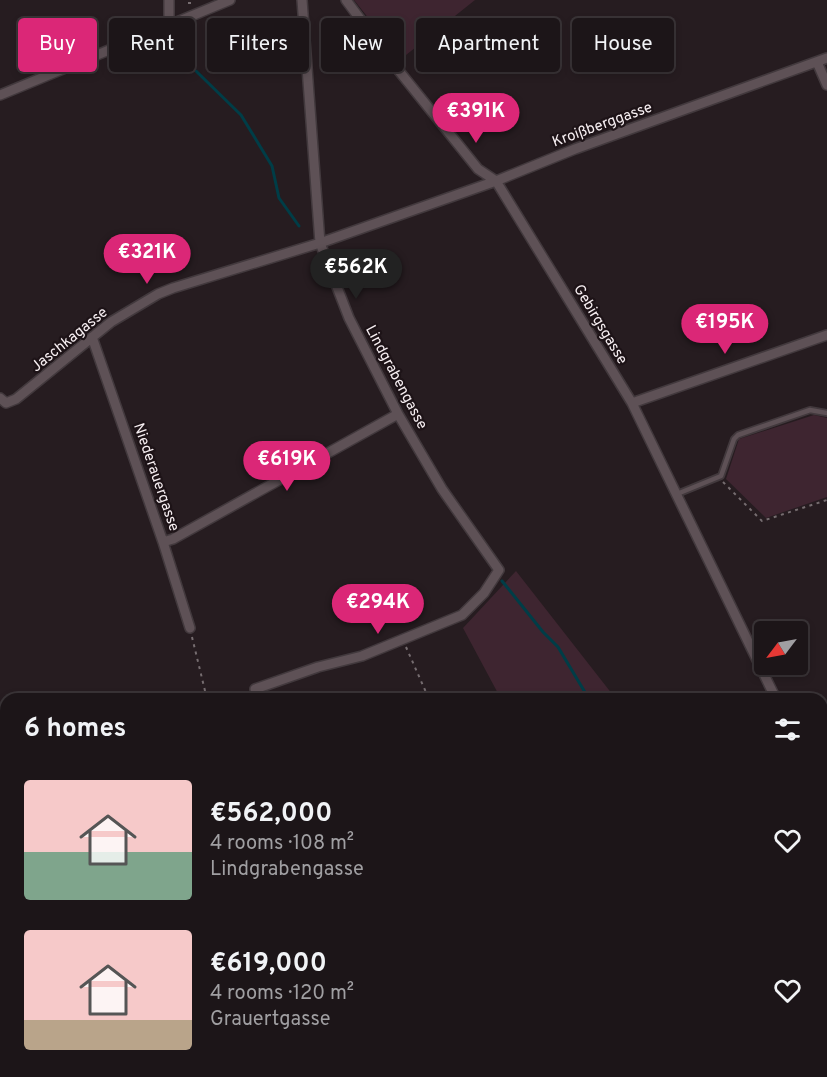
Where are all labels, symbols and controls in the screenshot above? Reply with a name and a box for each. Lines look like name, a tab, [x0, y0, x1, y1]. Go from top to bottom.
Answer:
chip: Buy	[18, 18, 97, 72]
chip: Rent	[109, 18, 195, 72]
chip: Filters	[207, 18, 309, 72]
chip: New	[321, 18, 404, 72]
chip: Apartment	[416, 18, 560, 72]
chip: House	[572, 18, 674, 72]
pin: €391K	[434, 93, 518, 144]
text: €391K	[446, 99, 506, 125]
street label: Kroißberggasse	[550, 99, 655, 152]
pin: €321K	[105, 234, 189, 285]
text: €321K	[118, 240, 176, 266]
pin: €562K	[314, 249, 398, 300]
text: €562K	[324, 255, 388, 281]
street label: Gebirgsgasse	[568, 281, 631, 368]
street label: Jaschkagasse	[28, 304, 112, 377]
pin: €195K	[683, 304, 767, 355]
text: €195K	[695, 310, 755, 336]
street label: Lindgrabengasse	[360, 322, 431, 433]
street label: Niederauergasse	[128, 421, 183, 534]
pin: €619K	[245, 441, 329, 492]
text: €619K	[257, 447, 317, 473]
pin: €294K	[336, 584, 420, 635]
text: €294K	[346, 590, 410, 616]
north arrow	[754, 621, 808, 675]
map controls	[754, 621, 808, 675]
text: 6 homes	[24, 713, 126, 746]
icon: filters	[771, 713, 804, 746]
text: €562,000	[210, 798, 332, 831]
icon: home	[72, 804, 144, 876]
icon: heart	[771, 824, 804, 857]
text: 4 rooms · 108 m²	[210, 831, 354, 857]
text: Lindgrabengasse	[210, 857, 364, 883]
text: €619,000	[210, 948, 327, 981]
icon: home	[72, 954, 144, 1026]
icon: heart	[771, 974, 804, 1007]
text: 4 rooms · 120 m²	[210, 981, 354, 1007]
text: Grauertgasse	[210, 1007, 330, 1033]

